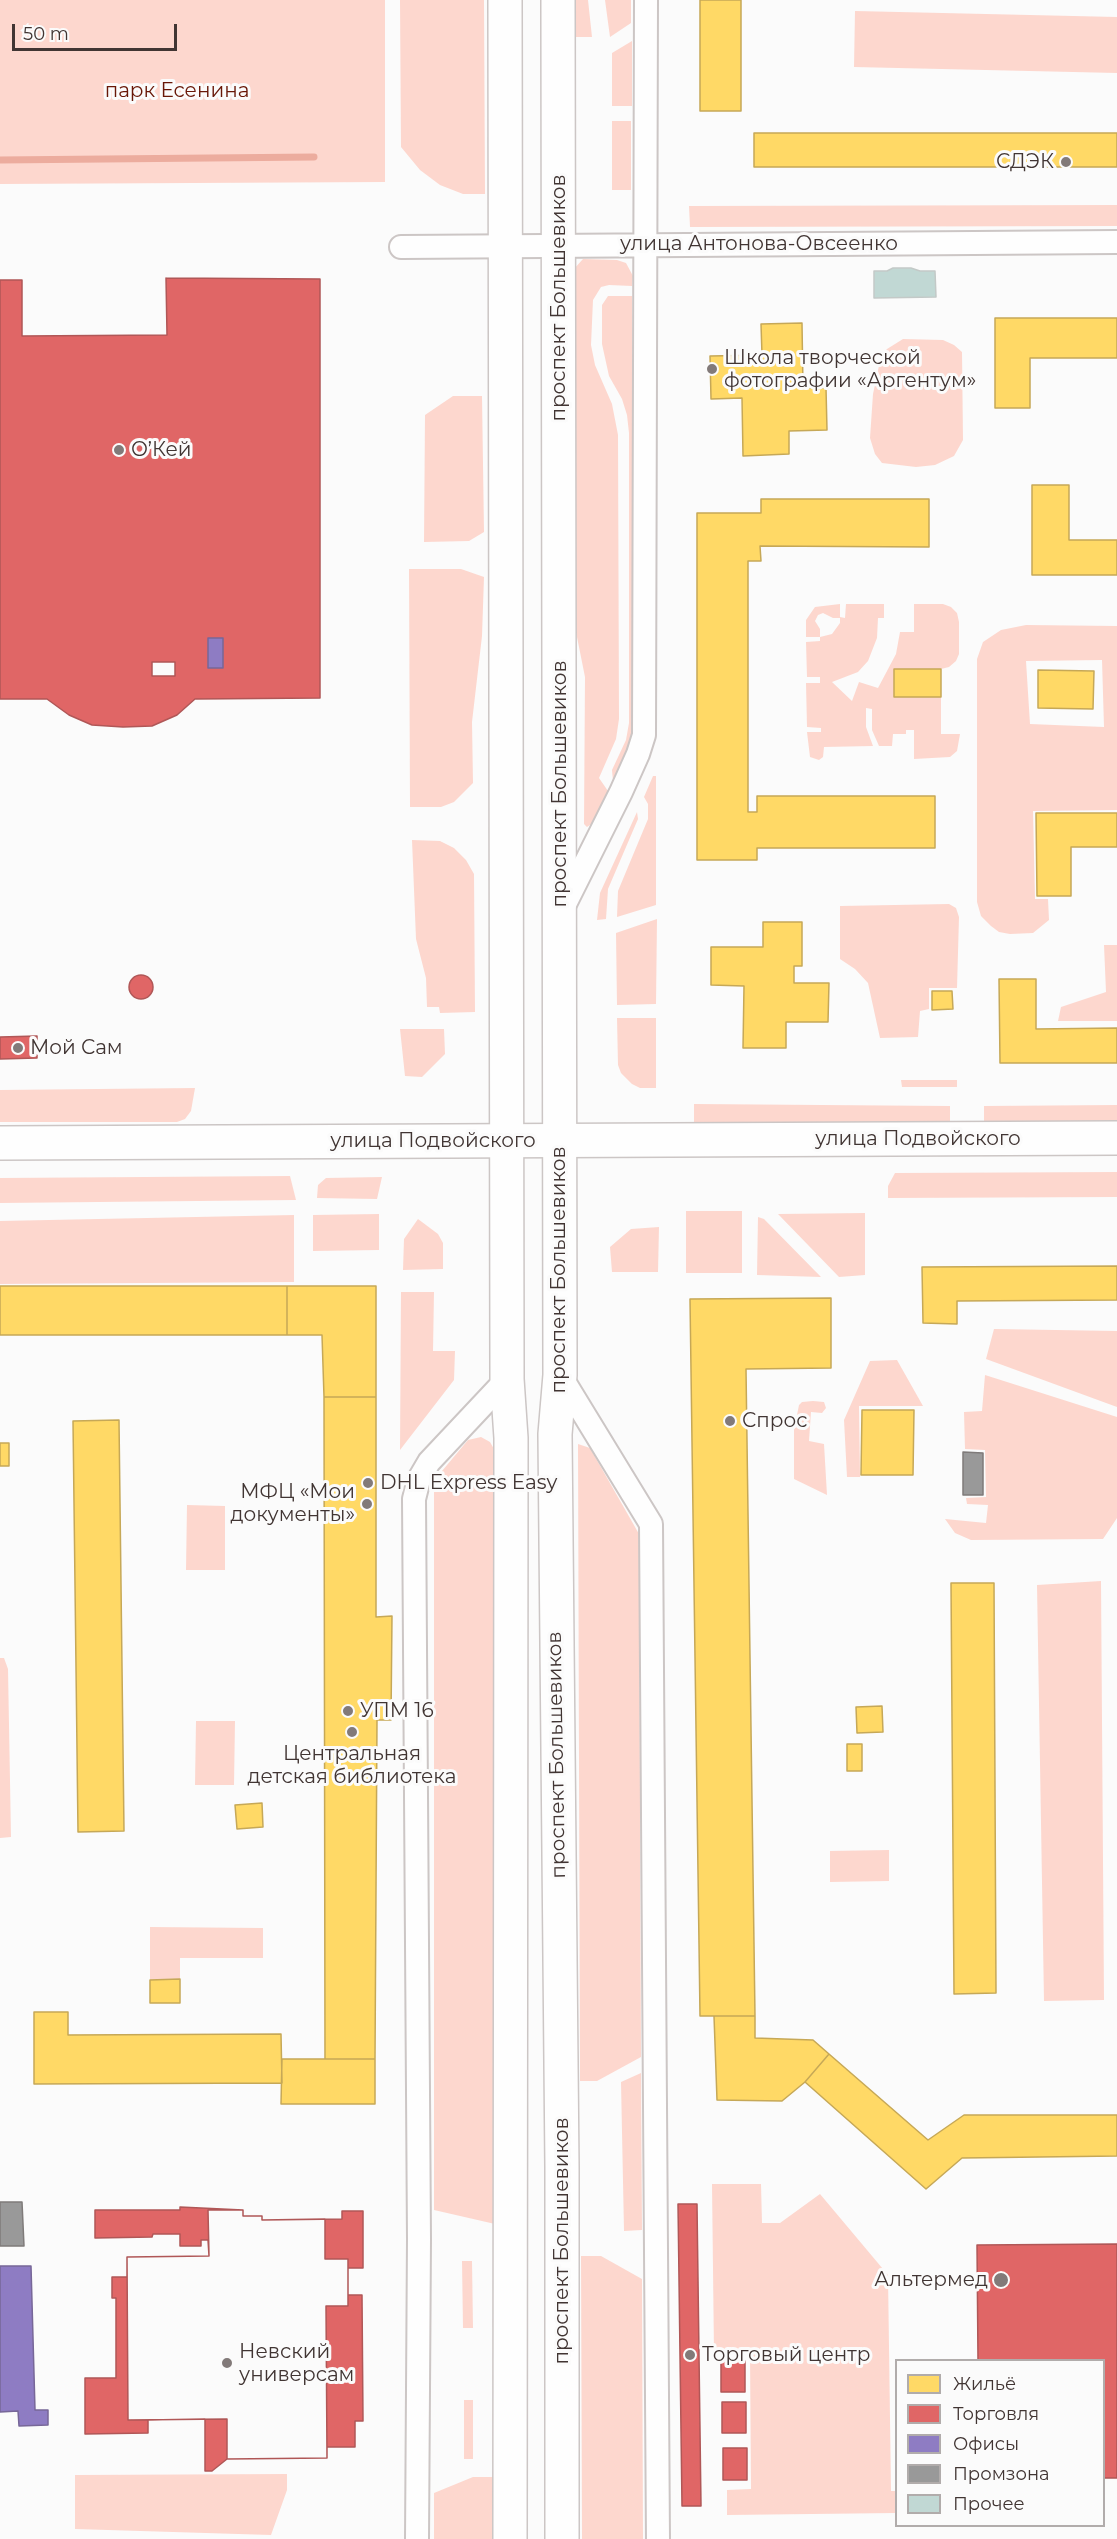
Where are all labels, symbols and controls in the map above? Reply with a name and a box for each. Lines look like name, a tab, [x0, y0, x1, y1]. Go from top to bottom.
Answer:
scale bar	[15, 12, 180, 50]
text: 50 m	[23, 23, 69, 45]
park label: парк Есенина	[105, 79, 249, 103]
place label: СДЭК	[996, 150, 1054, 174]
marker: СДЭК	[1059, 155, 1073, 169]
street label: проспект Большевиков	[547, 174, 571, 422]
street label: улица Антонова-Овсеенко	[620, 232, 898, 256]
place label: Школа творческой фотографии «Аргентум»	[724, 346, 976, 393]
marker: Школа творческой фотографии «Аргентум»	[705, 362, 719, 376]
place label: О’Кей	[131, 438, 192, 462]
marker: О’Кей	[112, 443, 126, 457]
street label: проспект Большевиков	[548, 660, 572, 908]
place label: Мой Сам	[30, 1036, 123, 1060]
marker: Мой Сам	[11, 1041, 25, 1055]
street label: улица Подвойского	[815, 1127, 1021, 1151]
street label: улица Подвойского	[330, 1129, 536, 1153]
street label: проспект Большевиков	[547, 1146, 571, 1394]
place label: Спрос	[742, 1409, 807, 1433]
marker: Спрос	[723, 1414, 737, 1428]
place label: DHL Express Easy	[380, 1471, 557, 1495]
marker: DHL Express Easy	[361, 1476, 375, 1490]
place label: МФЦ «Мои документы»	[231, 1480, 355, 1527]
marker: МФЦ «Мои документы»	[360, 1497, 374, 1511]
street label: проспект Большевиков	[543, 1631, 571, 1879]
place label: УПМ 16	[360, 1699, 434, 1723]
marker: УПМ 16	[341, 1704, 355, 1718]
marker: Центральная детская библиотека	[345, 1725, 359, 1739]
place label: Центральная детская библиотека	[248, 1742, 456, 1789]
street label: проспект Большевиков	[550, 2117, 574, 2365]
place label: Альтермед	[874, 2268, 988, 2292]
marker: Альтермед	[992, 2271, 1010, 2289]
place label: Невский универсам	[239, 2340, 354, 2387]
place label: Торговый центр	[702, 2343, 870, 2367]
marker: Торговый центр	[683, 2348, 697, 2362]
marker: Невский универсам	[220, 2356, 234, 2370]
legend	[895, 2359, 1105, 2527]
text: Жильё	[953, 2373, 1016, 2395]
text: Торговля	[953, 2403, 1039, 2425]
text: Офисы	[953, 2433, 1019, 2455]
text: Промзона	[953, 2463, 1050, 2485]
text: Прочее	[953, 2493, 1025, 2515]

